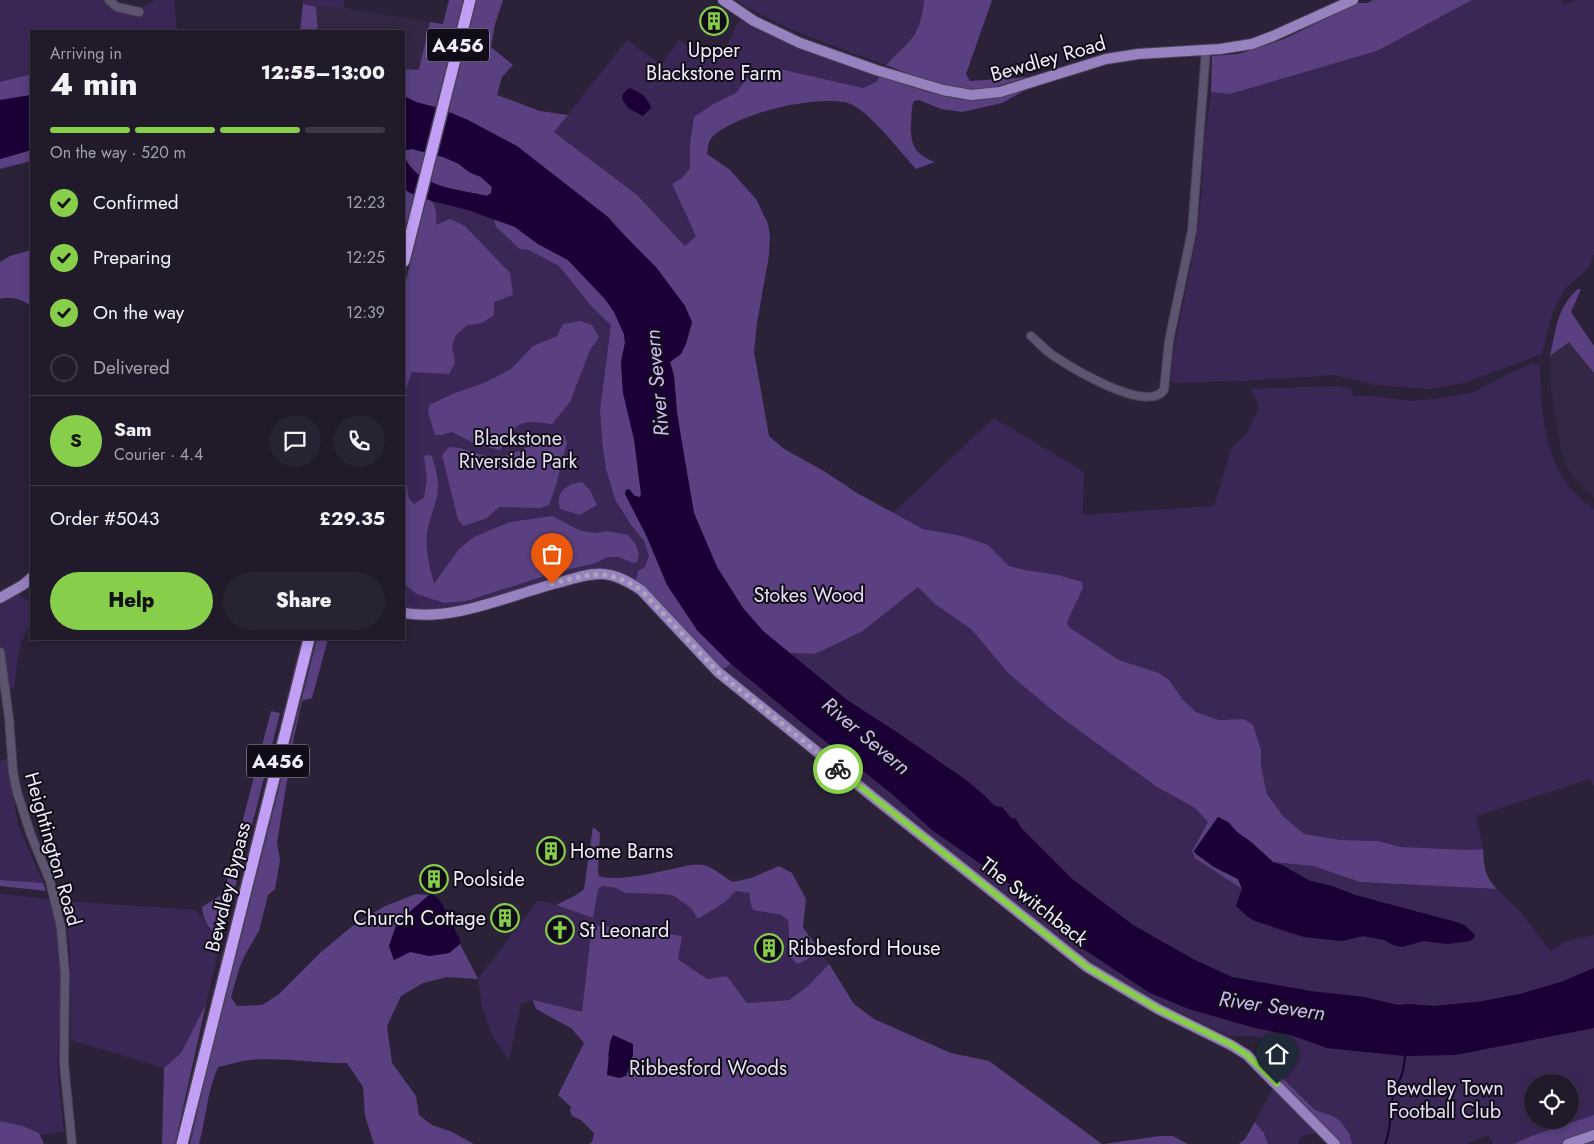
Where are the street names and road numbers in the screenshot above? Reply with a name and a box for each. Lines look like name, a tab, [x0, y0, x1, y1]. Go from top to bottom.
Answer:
road number: A456	[427, 28, 489, 62]
street label: Bewdley Road	[987, 29, 1109, 89]
road number: A456	[247, 744, 309, 778]
street label: Heightington Road	[17, 769, 89, 929]
street label: Bewdley Bypass	[198, 819, 258, 955]
street label: The Switchback	[974, 851, 1094, 954]

